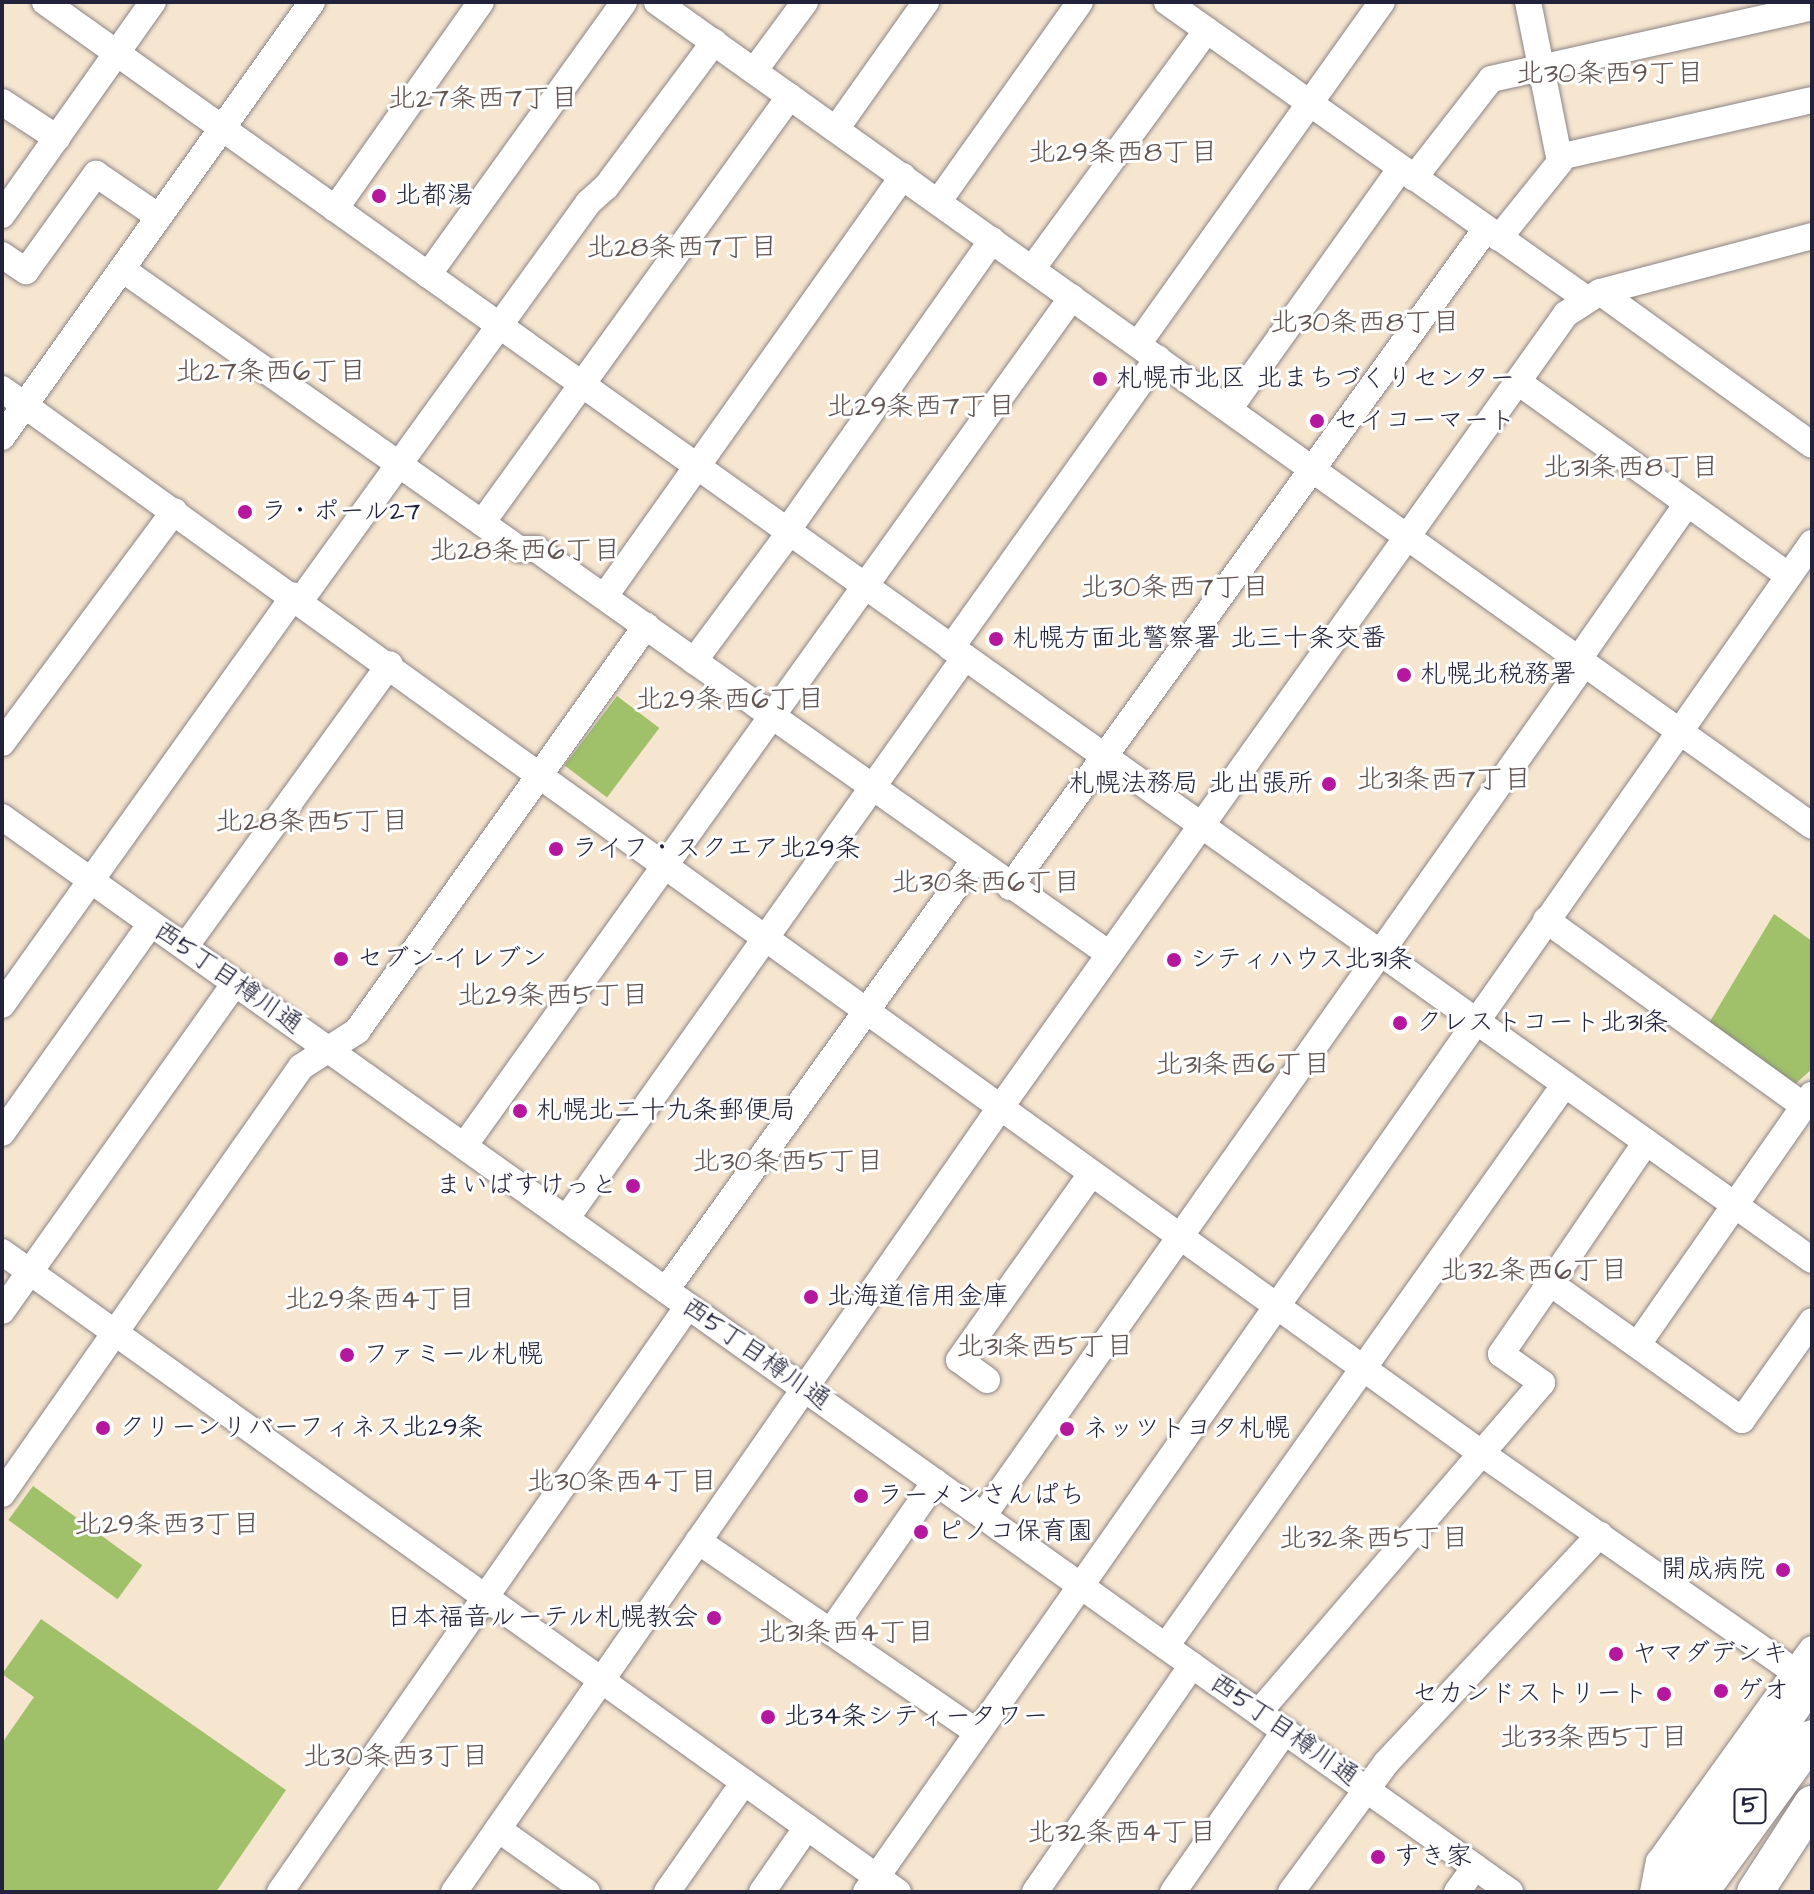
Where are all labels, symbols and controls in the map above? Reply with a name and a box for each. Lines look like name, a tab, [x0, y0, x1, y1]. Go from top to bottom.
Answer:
district label: 北30条西9丁目	[1516, 57, 1704, 91]
district label: 北27条西7丁目	[388, 82, 578, 116]
district label: 北29条西8丁目	[1028, 136, 1218, 170]
place label: 北都湯	[395, 180, 473, 212]
marker: 北都湯	[370, 187, 388, 205]
district label: 北28条西7丁目	[586, 231, 778, 265]
district label: 北30条西8丁目	[1270, 306, 1460, 340]
district label: 北27条西6丁目	[176, 355, 366, 389]
place label: 札幌市北区 北まちづくりセンター	[1116, 363, 1516, 395]
marker: 札幌市北区 北まちづくりセンター	[1091, 370, 1109, 388]
district label: 北29条西7丁目	[826, 390, 1016, 424]
place label: セイコーマート	[1333, 405, 1515, 437]
marker: セイコーマート	[1308, 412, 1326, 430]
district label: 北31条西8丁目	[1543, 451, 1719, 485]
place label: ラ・ポール27	[261, 496, 422, 528]
marker: ラ・ポール27	[236, 503, 254, 521]
district label: 北28条西6丁目	[429, 534, 621, 568]
district label: 北30条西7丁目	[1080, 571, 1270, 605]
place label: 札幌方面北警察署 北三十条交番	[1012, 623, 1386, 655]
marker: 札幌方面北警察署 北三十条交番	[987, 630, 1005, 648]
place label: 札幌北税務署	[1420, 659, 1576, 691]
marker: 札幌北税務署	[1395, 666, 1413, 684]
district label: 北29条西6丁目	[635, 683, 825, 717]
district label: 北31条西7丁目	[1356, 763, 1532, 797]
place label: 札幌法務局 北出張所	[1069, 768, 1313, 800]
marker: 札幌法務局 北出張所	[1320, 775, 1338, 793]
district label: 北28条西5丁目	[215, 805, 409, 839]
place label: ライフ・スクエア北29条	[572, 833, 862, 865]
marker: ライフ・スクエア北29条	[547, 840, 565, 858]
district label: 北30条西6丁目	[891, 866, 1081, 900]
street label: 西5丁目樽川通	[148, 915, 308, 1041]
place label: セブン-イレブン	[357, 943, 547, 975]
place label: シティハウス北31条	[1190, 944, 1415, 976]
marker: セブン-イレブン	[332, 950, 350, 968]
marker: シティハウス北31条	[1165, 951, 1183, 969]
district label: 北29条西5丁目	[457, 979, 649, 1013]
place label: クレストコート北31条	[1416, 1007, 1667, 1039]
marker: クレストコート北31条	[1391, 1014, 1409, 1032]
district label: 北31条西6丁目	[1155, 1048, 1331, 1082]
place label: 札幌北二十九条郵便局	[536, 1095, 796, 1127]
marker: 札幌北二十九条郵便局	[511, 1102, 529, 1120]
district label: 北30条西5丁目	[692, 1145, 884, 1179]
place label: まいばすけっと	[435, 1170, 617, 1202]
marker: まいばすけっと	[624, 1177, 642, 1195]
district label: 北32条西6丁目	[1440, 1254, 1628, 1288]
place label: 北海道信用金庫	[827, 1281, 1009, 1313]
district label: 北29条西4丁目	[284, 1283, 476, 1317]
marker: 北海道信用金庫	[802, 1288, 820, 1306]
street label: 西5丁目樽川通	[676, 1291, 836, 1417]
district label: 北31条西5丁目	[956, 1330, 1134, 1364]
place label: ファミール札幌	[363, 1339, 544, 1371]
marker: ファミール札幌	[338, 1346, 356, 1364]
place label: クリーンリバーフィネス北29条	[119, 1412, 487, 1444]
place label: ネッツトヨタ札幌	[1083, 1413, 1291, 1445]
marker: クリーンリバーフィネス北29条	[94, 1419, 112, 1437]
marker: ネッツトヨタ札幌	[1058, 1420, 1076, 1438]
district label: 北30条西4丁目	[527, 1465, 717, 1499]
place label: ラーメンさんぱち	[877, 1480, 1085, 1512]
marker: ラーメンさんぱち	[852, 1487, 870, 1505]
district label: 北29条西3丁目	[74, 1508, 260, 1542]
place label: ピノコ保育園	[937, 1516, 1093, 1548]
district label: 北32条西5丁目	[1279, 1522, 1469, 1556]
marker: ピノコ保育園	[912, 1523, 930, 1541]
place label: 開成病院	[1661, 1554, 1765, 1586]
marker: 開成病院	[1772, 1559, 1794, 1581]
place label: 日本福音ルーテル札幌教会	[385, 1602, 698, 1634]
marker: 日本福音ルーテル札幌教会	[705, 1609, 723, 1627]
district label: 北31条西4丁目	[758, 1616, 934, 1650]
place label: ヤマダデンキ	[1632, 1638, 1788, 1670]
marker: ヤマダデンキ	[1607, 1645, 1625, 1663]
street label: 西5丁目樽川通	[1204, 1667, 1364, 1793]
place label: ゲオ	[1737, 1675, 1789, 1707]
place label: セカンドストリート	[1414, 1678, 1648, 1710]
marker: ゲオ	[1712, 1682, 1730, 1700]
marker: セカンドストリート	[1655, 1685, 1673, 1703]
place label: 北34条シティータワー	[784, 1701, 1049, 1733]
marker: 北34条シティータワー	[759, 1708, 777, 1726]
district label: 北33条西5丁目	[1500, 1721, 1688, 1755]
district label: 北30条西3丁目	[303, 1740, 489, 1774]
road number: 5	[1732, 1786, 1768, 1826]
district label: 北32条西4丁目	[1027, 1816, 1217, 1850]
place label: すき家	[1394, 1841, 1472, 1873]
marker: すき家	[1369, 1848, 1387, 1866]

